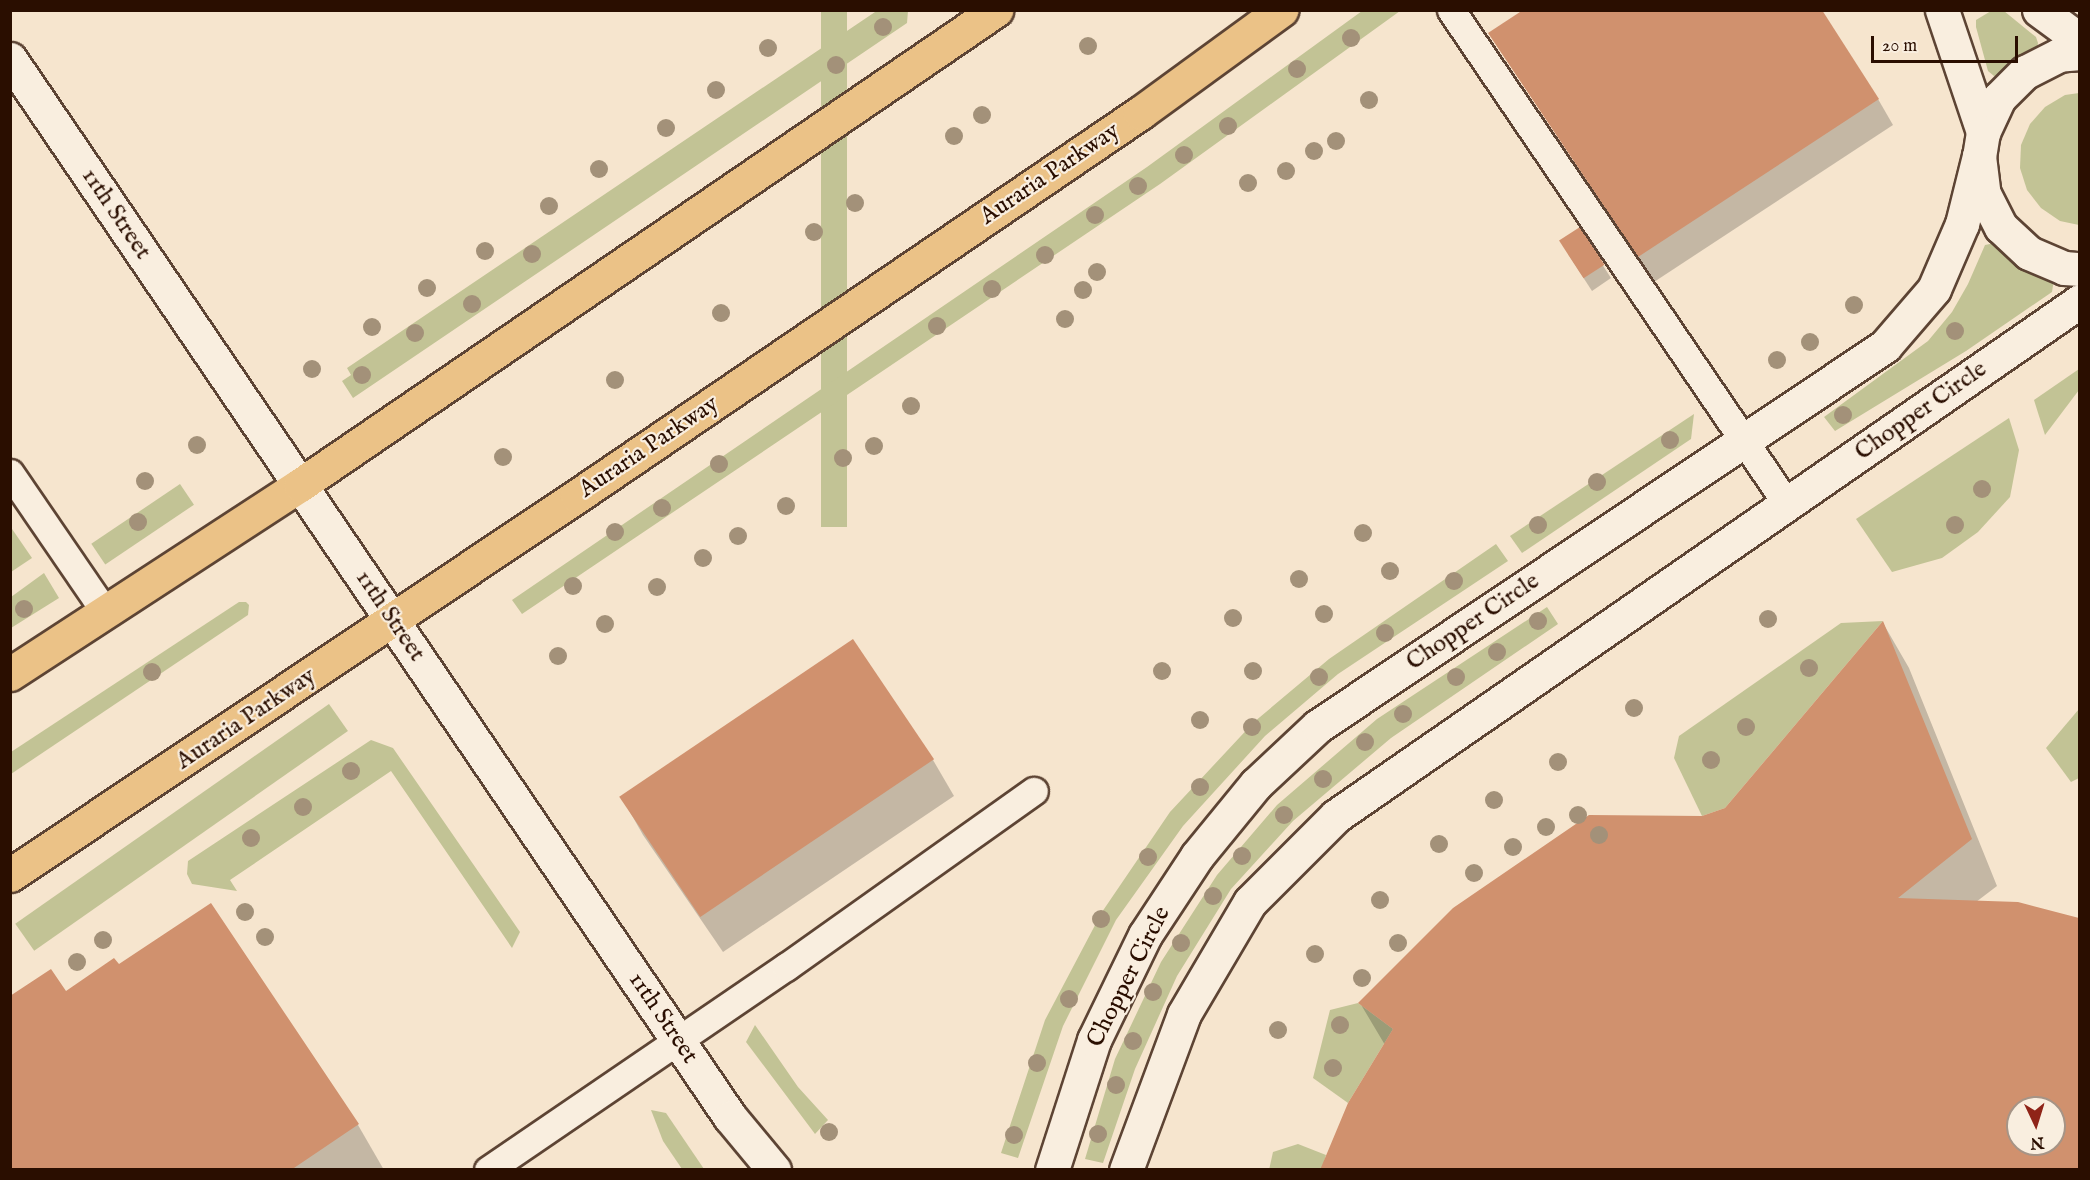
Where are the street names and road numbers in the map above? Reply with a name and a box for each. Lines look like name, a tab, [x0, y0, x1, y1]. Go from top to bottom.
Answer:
street label: Auraria Parkway	[975, 117, 1125, 231]
street label: 11th Street	[75, 163, 157, 265]
street label: Chopper Circle	[1850, 355, 1992, 467]
street label: Auraria Parkway	[574, 390, 724, 504]
street label: 11th Street	[349, 565, 431, 667]
street label: Chopper Circle	[1401, 567, 1545, 677]
street label: Auraria Parkway	[171, 662, 321, 776]
street label: Chopper Circle	[1081, 902, 1177, 1052]
street label: 11th Street	[622, 967, 704, 1069]

